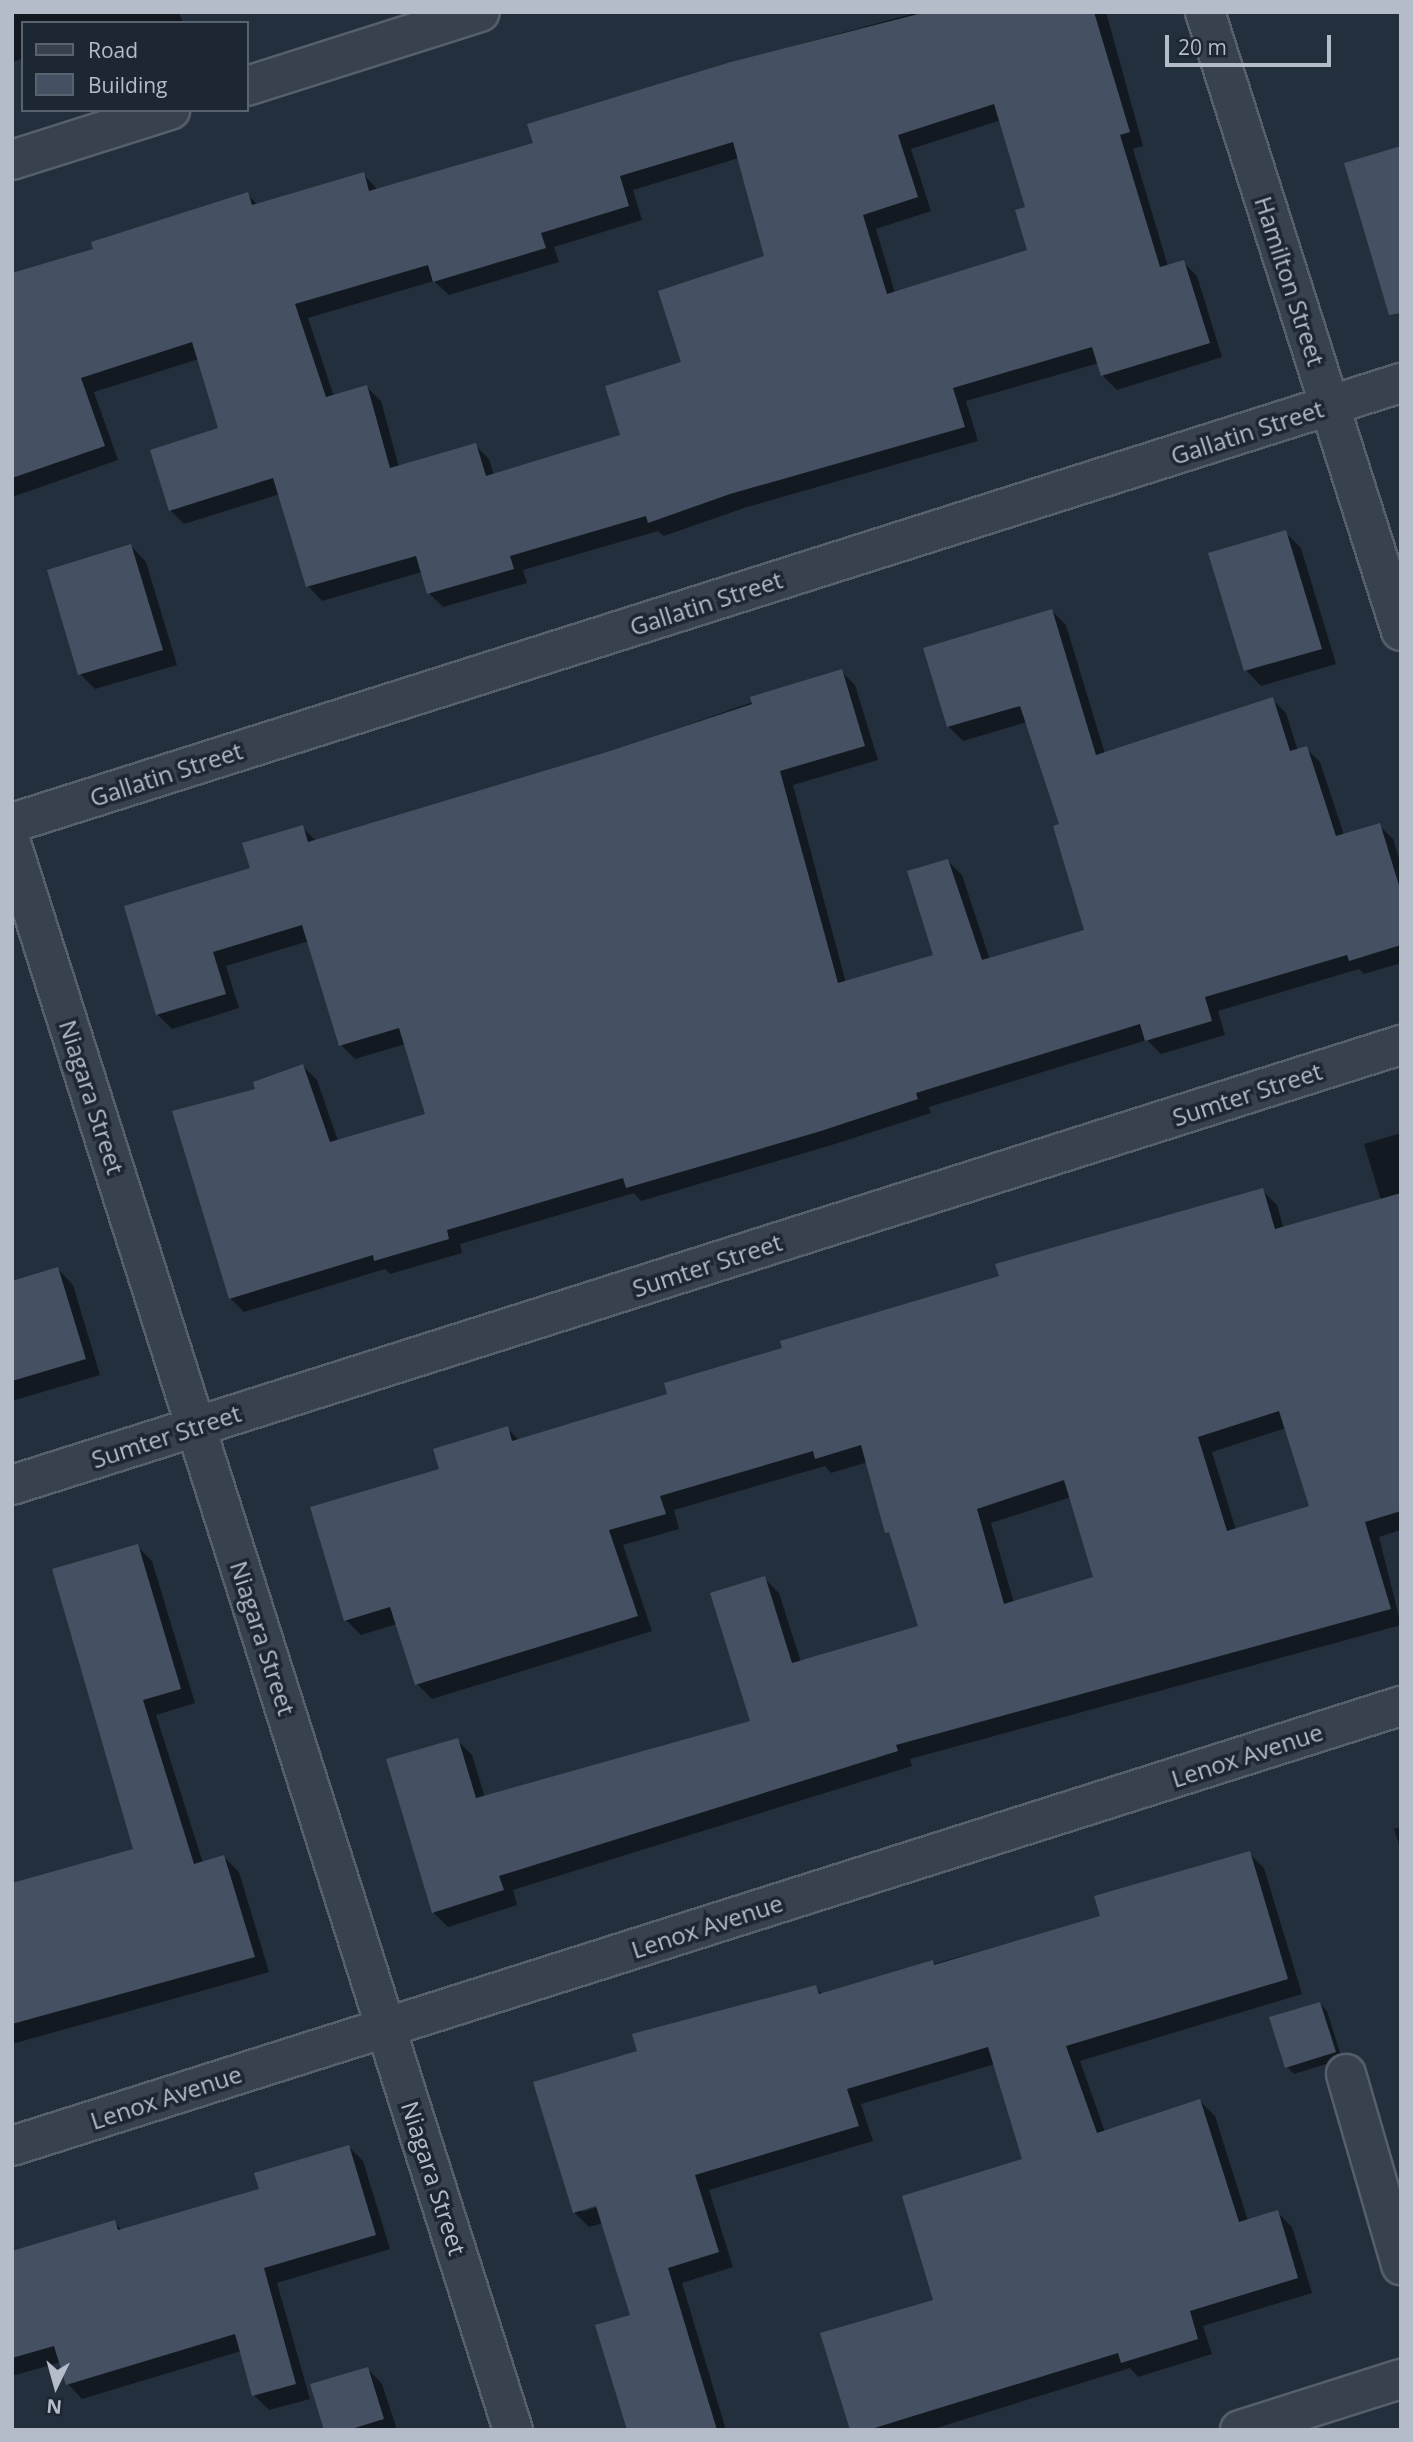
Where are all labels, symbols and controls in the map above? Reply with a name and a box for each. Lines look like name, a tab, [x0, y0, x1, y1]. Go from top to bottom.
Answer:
legend	[21, 21, 248, 112]
scale bar	[1168, 21, 1334, 65]
text: 20 m	[1178, 33, 1227, 61]
text: Road	[88, 36, 138, 64]
text: Building	[88, 71, 167, 99]
street label: Hamilton Street	[1249, 193, 1331, 369]
street label: Gallatin Street	[1167, 394, 1327, 470]
street label: Gallatin Street	[626, 565, 786, 641]
street label: Gallatin Street	[86, 736, 246, 812]
street label: Niagara Street	[54, 1016, 130, 1178]
street label: Sumter Street	[1169, 1056, 1325, 1132]
street label: Sumter Street	[629, 1227, 785, 1303]
street label: Sumter Street	[88, 1398, 244, 1474]
street label: Niagara Street	[225, 1557, 301, 1719]
street label: Lenox Avenue	[1168, 1717, 1326, 1793]
street label: Lenox Avenue	[628, 1888, 786, 1964]
street label: Lenox Avenue	[87, 2059, 245, 2135]
street label: Niagara Street	[396, 2097, 472, 2259]
north arrow	[21, 2351, 91, 2421]
text: N	[45, 2393, 63, 2421]

